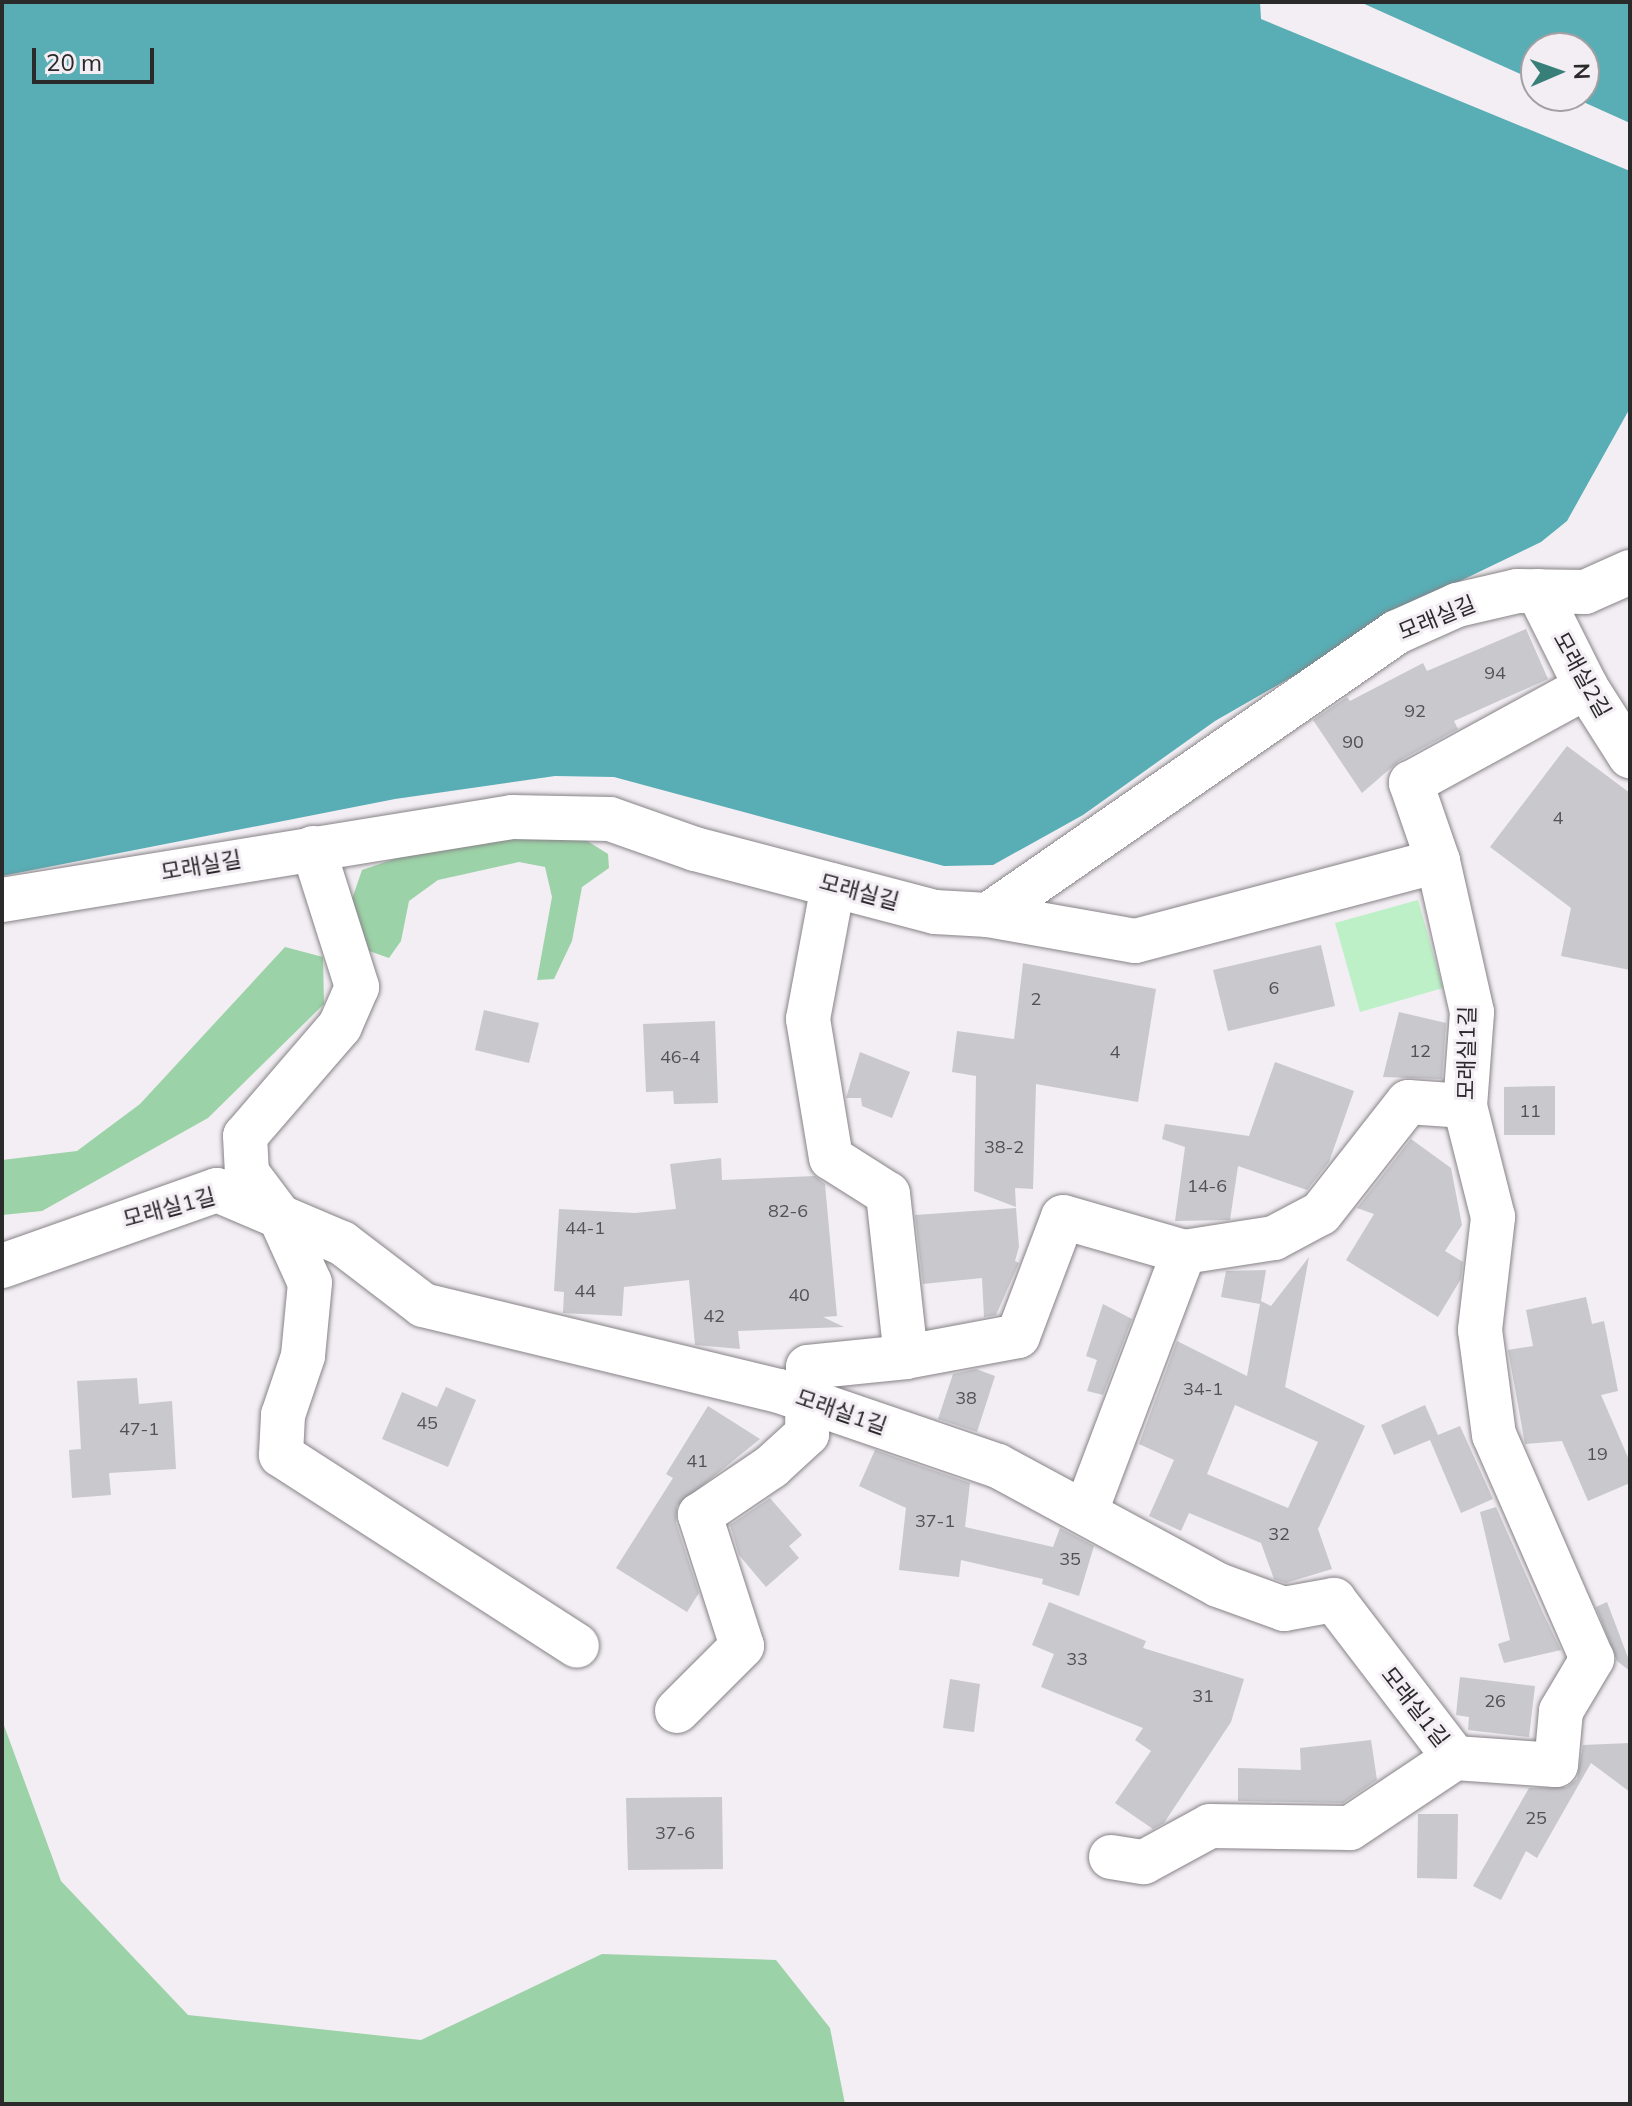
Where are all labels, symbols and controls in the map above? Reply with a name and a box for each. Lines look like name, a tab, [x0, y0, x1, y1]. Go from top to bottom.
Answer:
scale bar	[36, 32, 158, 82]
north arrow	[1520, 32, 1600, 112]
text: 20 m	[46, 47, 102, 77]
text: N	[1568, 62, 1596, 80]
street label: 모래실길	[1395, 591, 1479, 645]
street label: 모래실2길	[1548, 627, 1616, 723]
house number: 94	[1484, 662, 1506, 684]
house number: 92	[1404, 700, 1426, 722]
house number: 90	[1342, 731, 1364, 753]
house number: 4	[1553, 807, 1563, 829]
street label: 모래실길	[159, 846, 243, 886]
street label: 모래실길	[816, 869, 902, 915]
house number: 6	[1269, 977, 1279, 999]
house number: 2	[1031, 988, 1041, 1010]
street label: 모래실1길	[1453, 1006, 1481, 1100]
house number: 12	[1409, 1040, 1431, 1062]
house number: 4	[1110, 1041, 1120, 1063]
house number: 46-4	[660, 1046, 700, 1068]
house number: 11	[1519, 1100, 1541, 1122]
house number: 38-2	[984, 1136, 1024, 1158]
house number: 14-6	[1187, 1175, 1227, 1197]
street label: 모래실1길	[120, 1183, 218, 1233]
house number: 82-6	[768, 1200, 808, 1222]
house number: 44-1	[565, 1217, 605, 1239]
house number: 44	[574, 1280, 596, 1302]
house number: 40	[788, 1284, 810, 1306]
house number: 42	[703, 1305, 725, 1327]
house number: 34-1	[1183, 1378, 1223, 1400]
street label: 모래실1길	[792, 1384, 890, 1440]
house number: 38	[955, 1387, 977, 1409]
house number: 45	[416, 1412, 438, 1434]
house number: 47-1	[119, 1418, 159, 1440]
house number: 19	[1586, 1443, 1608, 1465]
house number: 41	[686, 1450, 708, 1472]
house number: 37-1	[915, 1510, 955, 1532]
house number: 32	[1268, 1523, 1290, 1545]
house number: 35	[1059, 1548, 1081, 1570]
house number: 33	[1066, 1648, 1088, 1670]
street label: 모래실1길	[1376, 1662, 1454, 1752]
house number: 31	[1192, 1685, 1214, 1707]
house number: 26	[1484, 1690, 1506, 1712]
house number: 25	[1525, 1807, 1547, 1829]
house number: 37-6	[655, 1822, 695, 1844]

